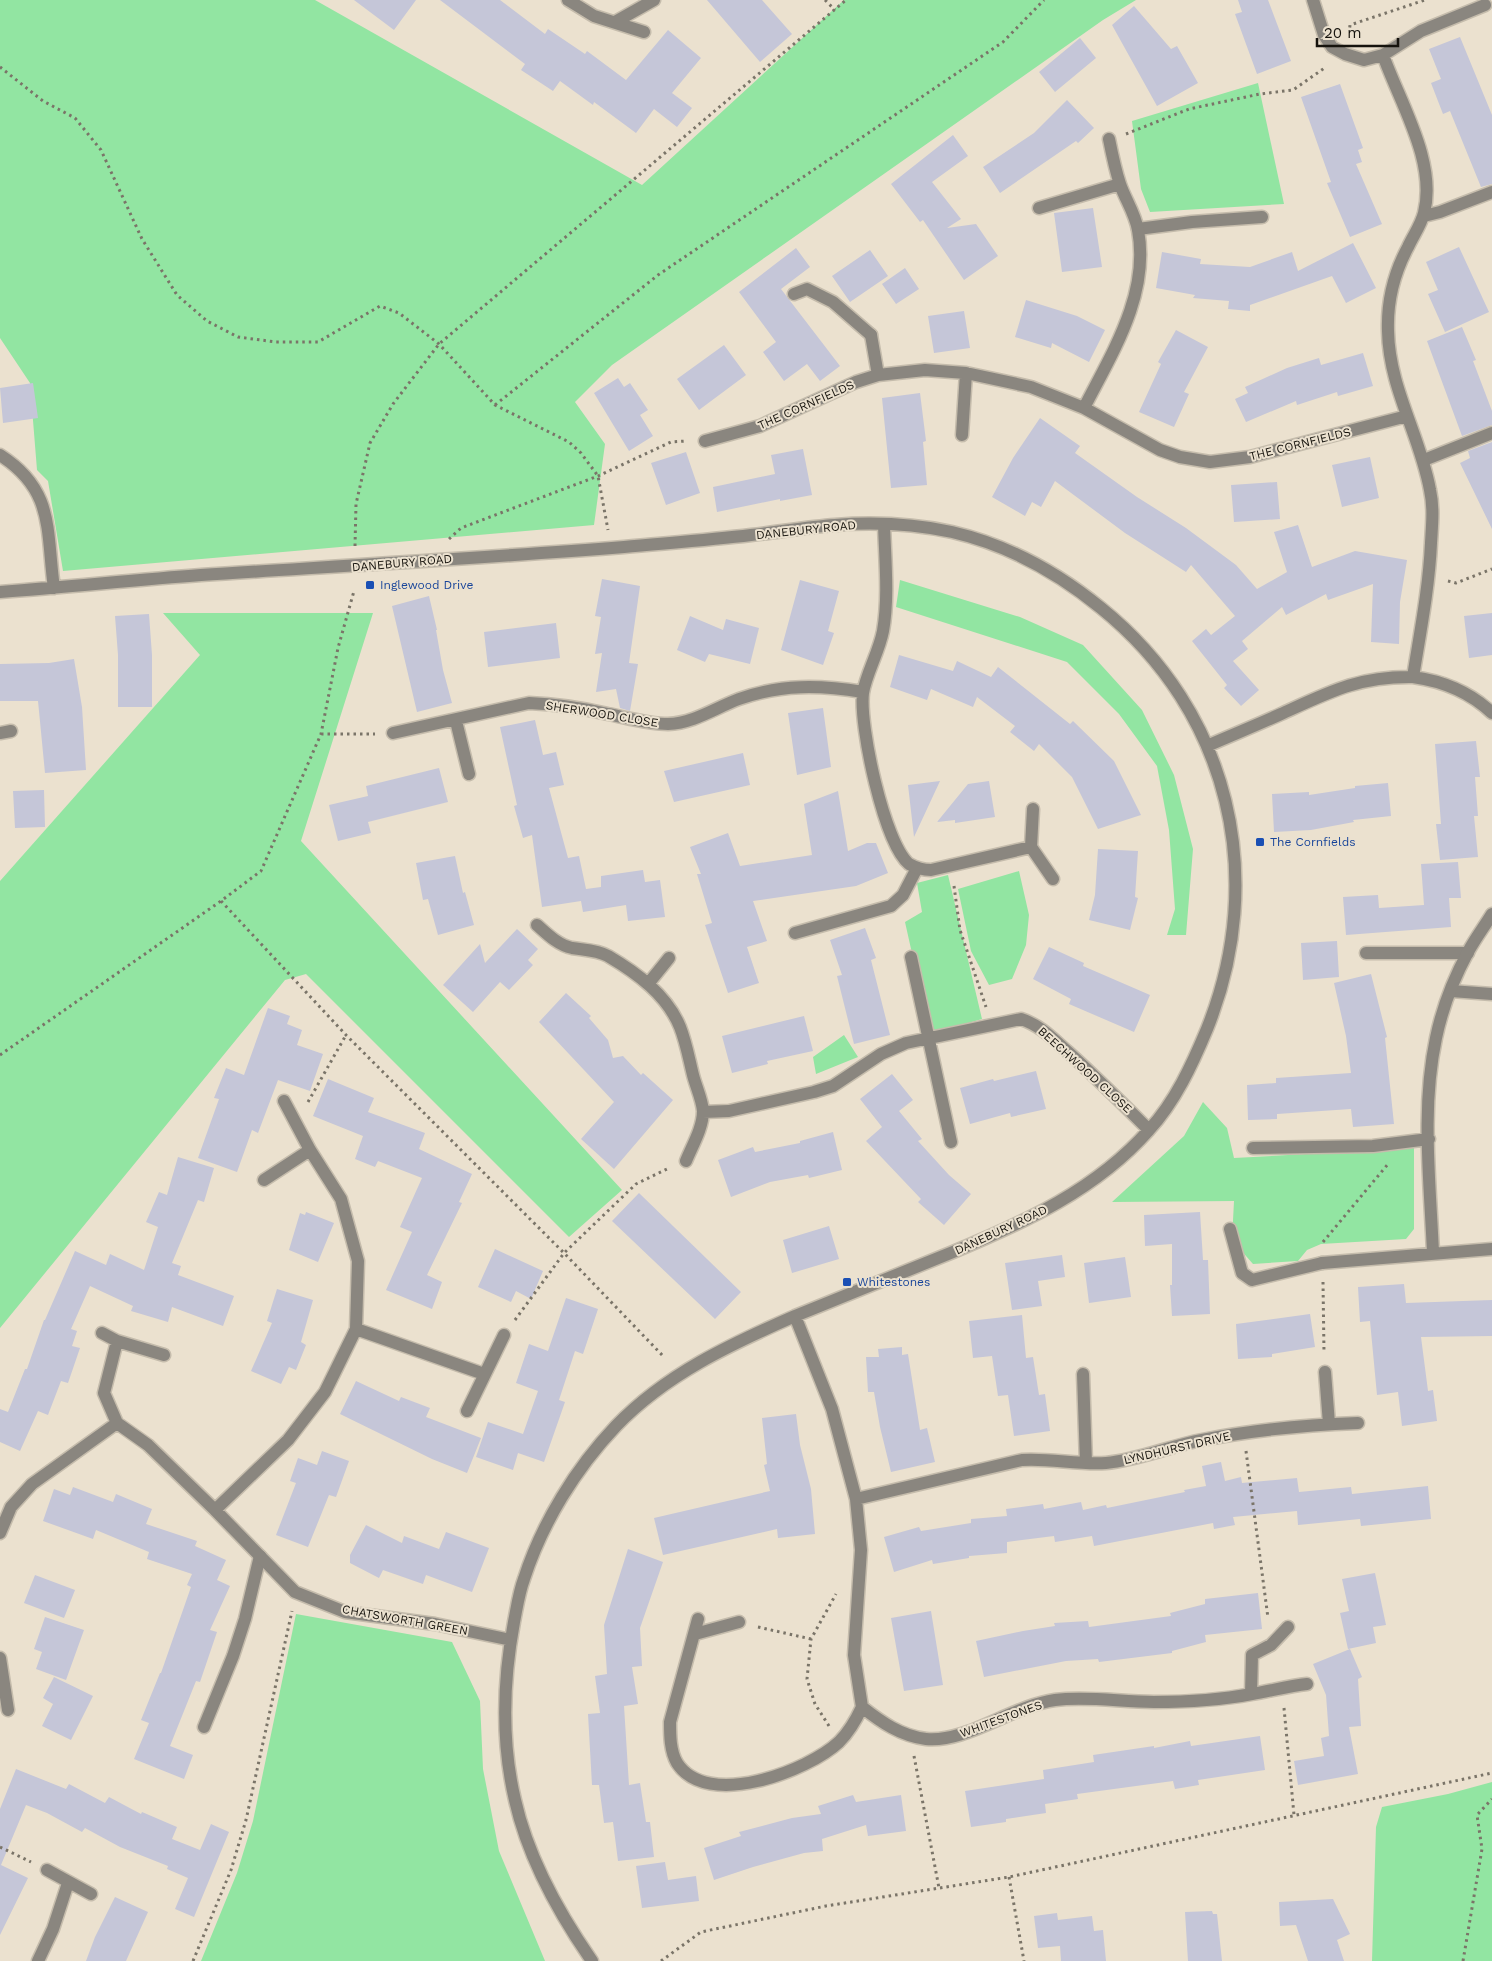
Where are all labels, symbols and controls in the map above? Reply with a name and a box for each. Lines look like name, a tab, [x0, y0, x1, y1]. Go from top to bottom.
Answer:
scale bar	[1317, 15, 1398, 47]
text: 20 m	[1324, 24, 1362, 42]
street label: THE CORNFIELDS	[756, 377, 856, 433]
street label: THE CORNFIELDS	[1248, 425, 1352, 463]
street label: DANEBURY ROAD	[755, 518, 857, 542]
street label: DANEBURY ROAD	[351, 552, 453, 574]
place label: Inglewood Drive	[380, 578, 474, 592]
marker: Inglewood Drive	[364, 579, 376, 591]
street label: SHERWOOD CLOSE	[545, 698, 660, 730]
place label: The Cornfields	[1270, 835, 1355, 849]
marker: The Cornfields	[1254, 836, 1266, 848]
street label: BEECHWOOD CLOSE	[1035, 1024, 1135, 1116]
street label: DANEBURY ROAD	[953, 1202, 1049, 1258]
place label: Whitestones	[857, 1275, 930, 1289]
marker: Whitestones	[841, 1276, 853, 1288]
street label: LYNDHURST DRIVE	[1122, 1429, 1232, 1467]
street label: CHATSWORTH GREEN	[341, 1602, 469, 1638]
street label: WHITESTONES	[958, 1698, 1044, 1740]

